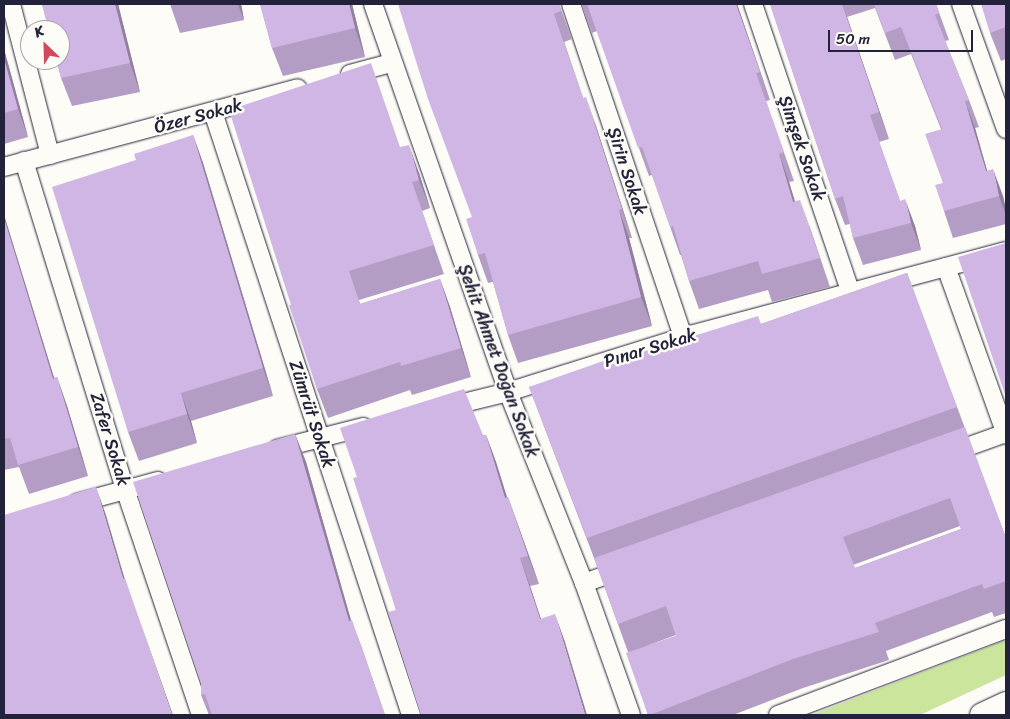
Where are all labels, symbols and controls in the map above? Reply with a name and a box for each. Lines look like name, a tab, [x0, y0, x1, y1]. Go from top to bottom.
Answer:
text: K	[30, 19, 48, 45]
north arrow	[20, 20, 70, 70]
scale bar	[830, 20, 975, 52]
text: 50 m	[836, 26, 870, 52]
street label: Şimşek Sokak	[774, 92, 830, 204]
street label: Özer Sokak	[152, 94, 244, 138]
street label: Şirin Sokak	[603, 124, 651, 218]
street label: Şehit Ahmet Doğan Sokak	[453, 261, 543, 461]
street label: Pınar Sokak	[601, 324, 699, 372]
street label: Zümrüt Sokak	[284, 358, 340, 470]
street label: Zafer Sokak	[86, 390, 134, 488]

